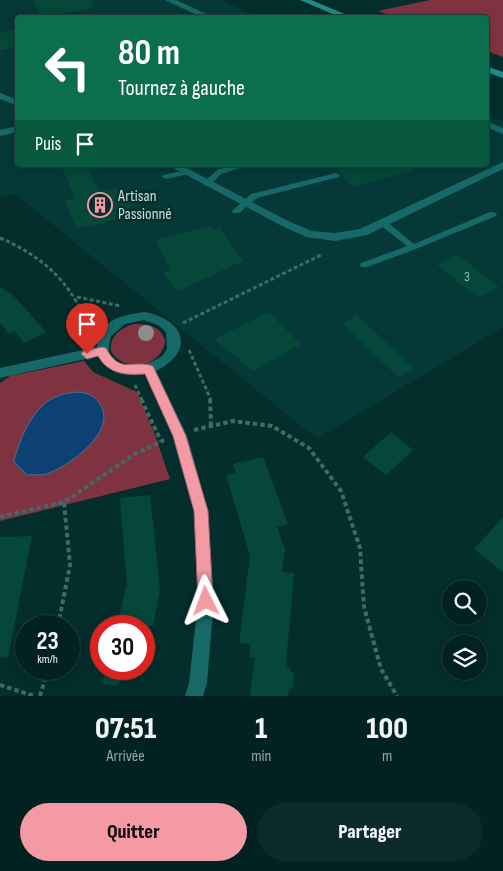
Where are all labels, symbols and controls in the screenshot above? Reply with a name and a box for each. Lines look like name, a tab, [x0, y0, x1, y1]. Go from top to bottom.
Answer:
text: 80 m	[118, 32, 180, 75]
icon: left	[35, 35, 100, 100]
text: Tournez à gauche	[118, 75, 245, 102]
icon: arrive	[71, 130, 99, 158]
text: Puis	[35, 133, 61, 156]
place label: Artisan Passionné	[117, 187, 172, 224]
building icon: Artisan Passionné	[87, 192, 113, 218]
house number: 3	[464, 268, 470, 285]
pin	[66, 303, 108, 354]
icon: arrive	[73, 310, 101, 338]
position arrow	[179, 574, 231, 626]
map controls	[442, 580, 487, 680]
button: search	[442, 580, 487, 625]
speed limit sign: 30	[90, 615, 155, 680]
text: 23	[36, 626, 59, 657]
button: layers	[442, 635, 487, 680]
text: km/h	[37, 652, 58, 667]
text: 07:51	[95, 711, 156, 747]
text: 1	[255, 711, 267, 747]
text: 100	[366, 711, 408, 747]
text: Arrivée	[106, 747, 145, 766]
text: min	[251, 747, 271, 766]
text: m	[382, 747, 392, 766]
button: Quitter	[20, 803, 247, 861]
button: Partager	[257, 803, 483, 861]

